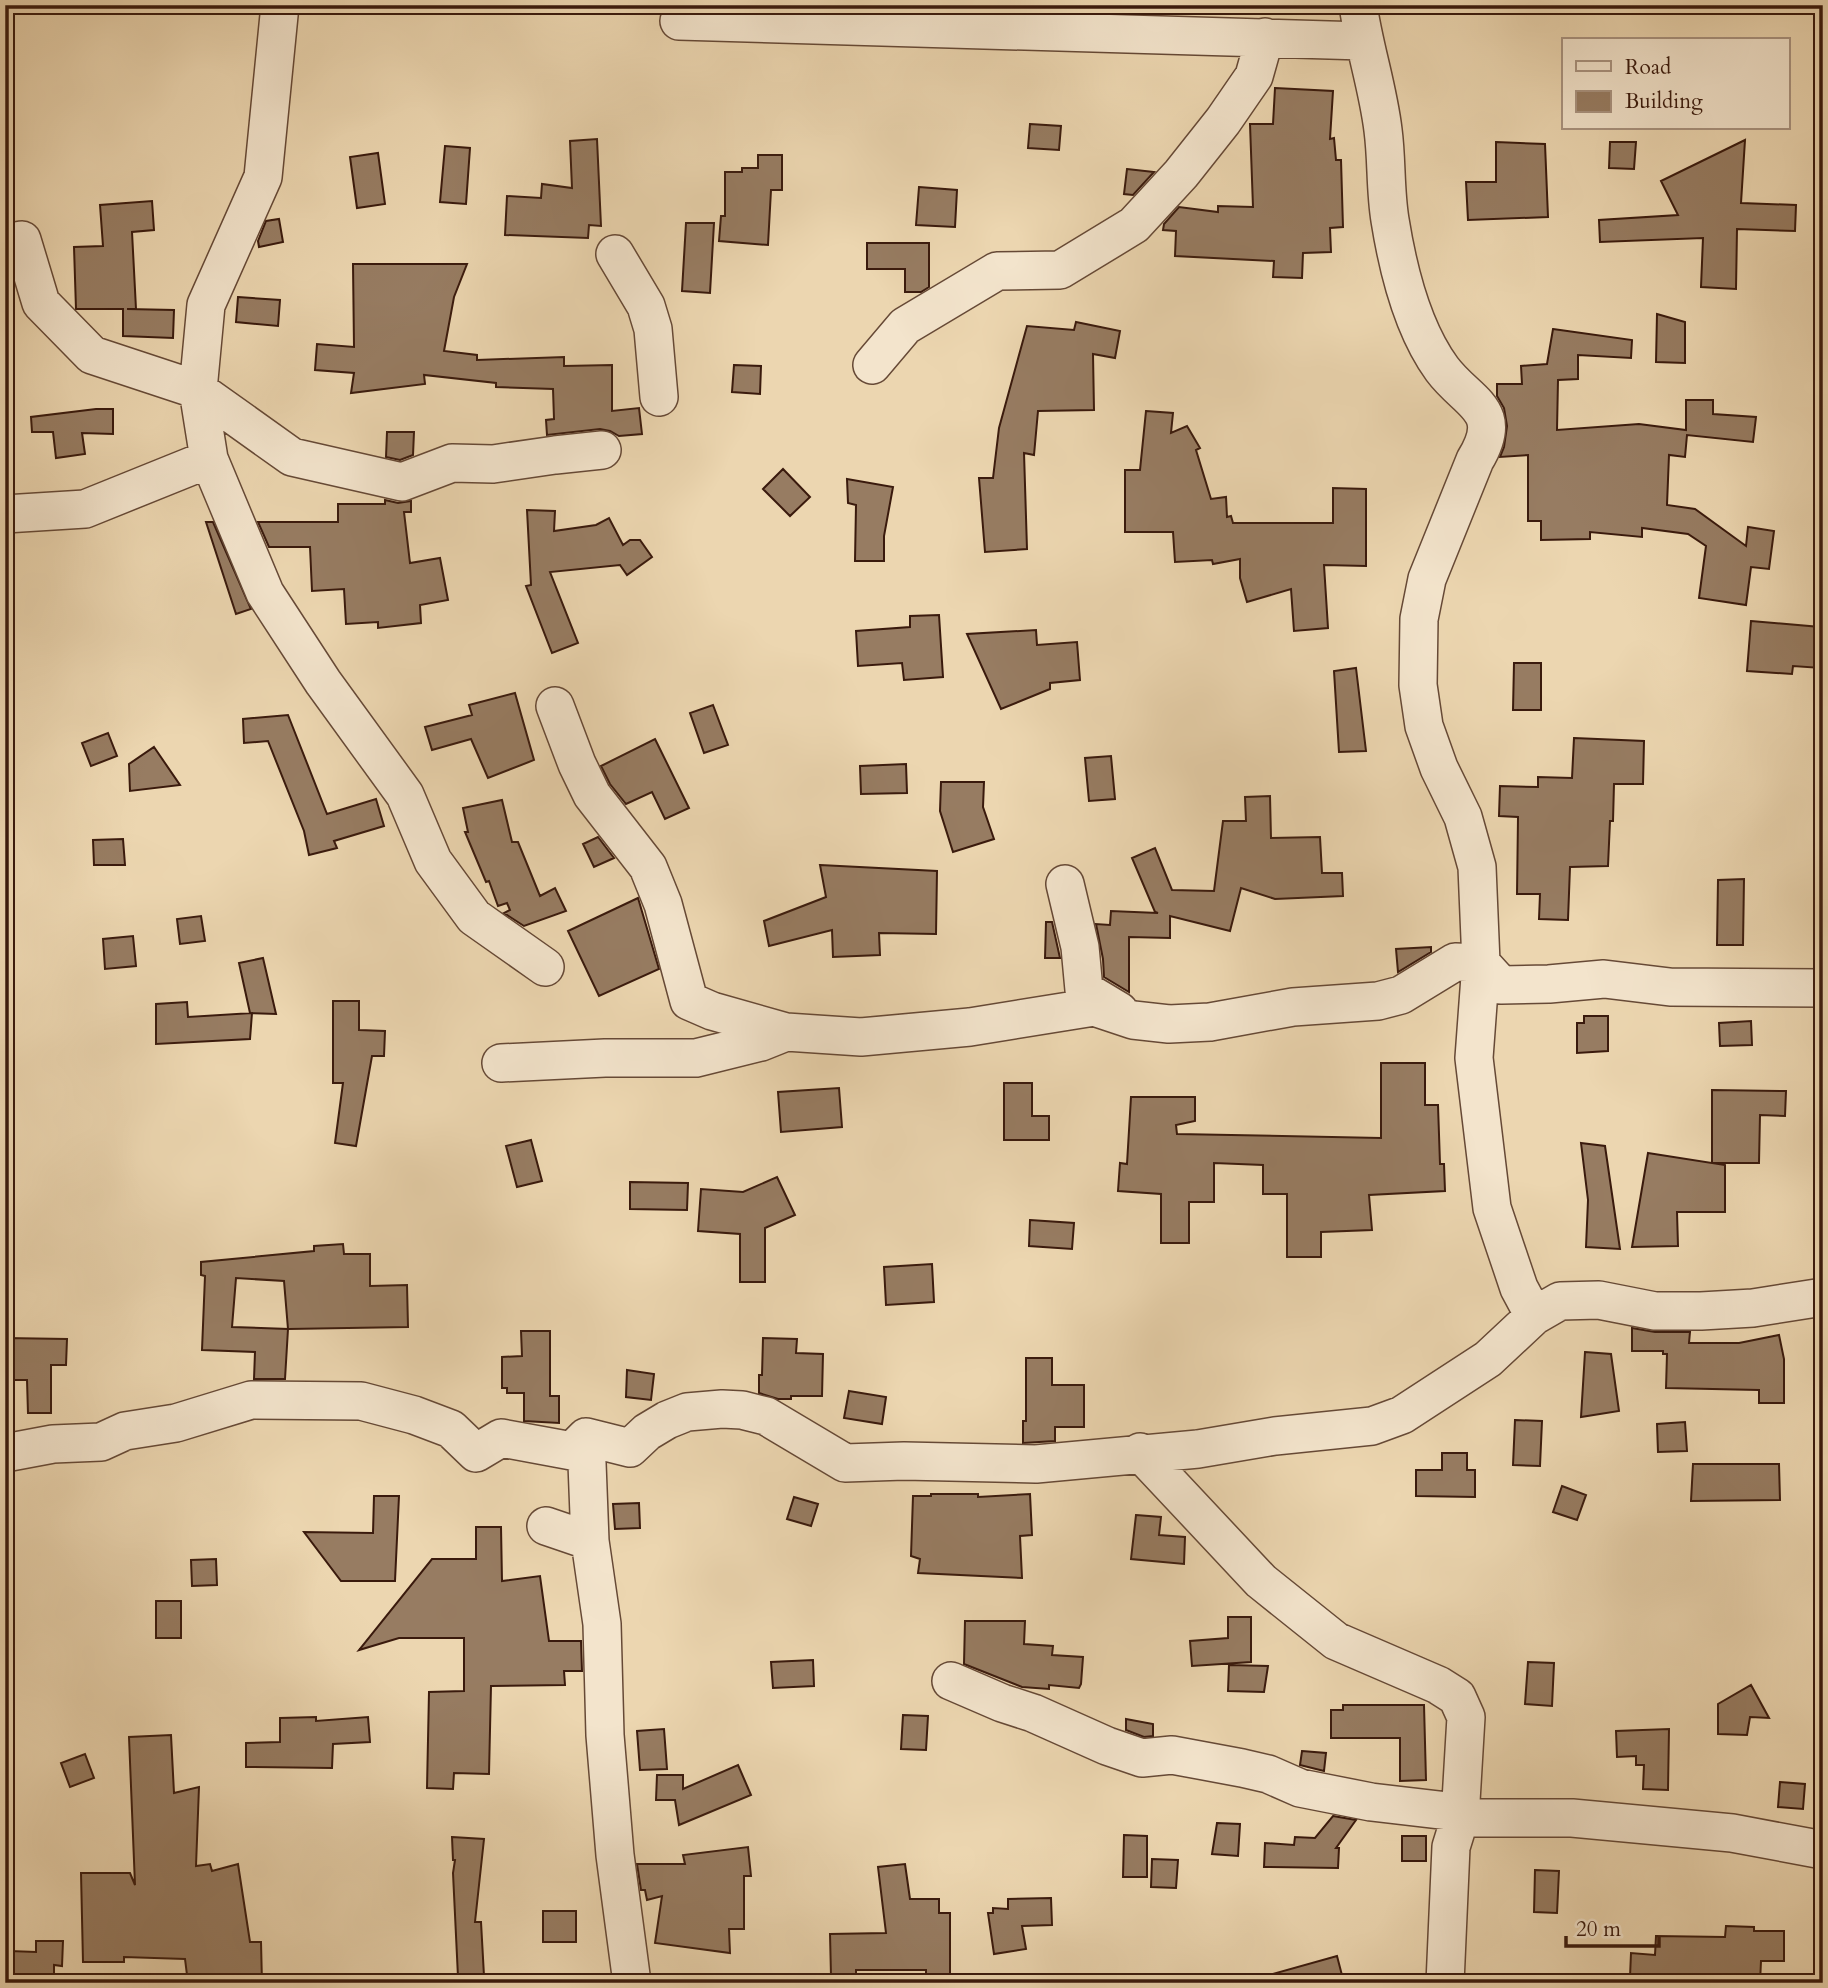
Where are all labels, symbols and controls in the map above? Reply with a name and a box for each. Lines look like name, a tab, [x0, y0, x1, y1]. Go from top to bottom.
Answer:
legend	[1562, 38, 1790, 130]
text: Road	[1625, 53, 1671, 82]
text: Building	[1625, 87, 1703, 116]
scale bar	[1566, 1904, 1658, 1948]
text: 20 m	[1576, 1915, 1621, 1944]

